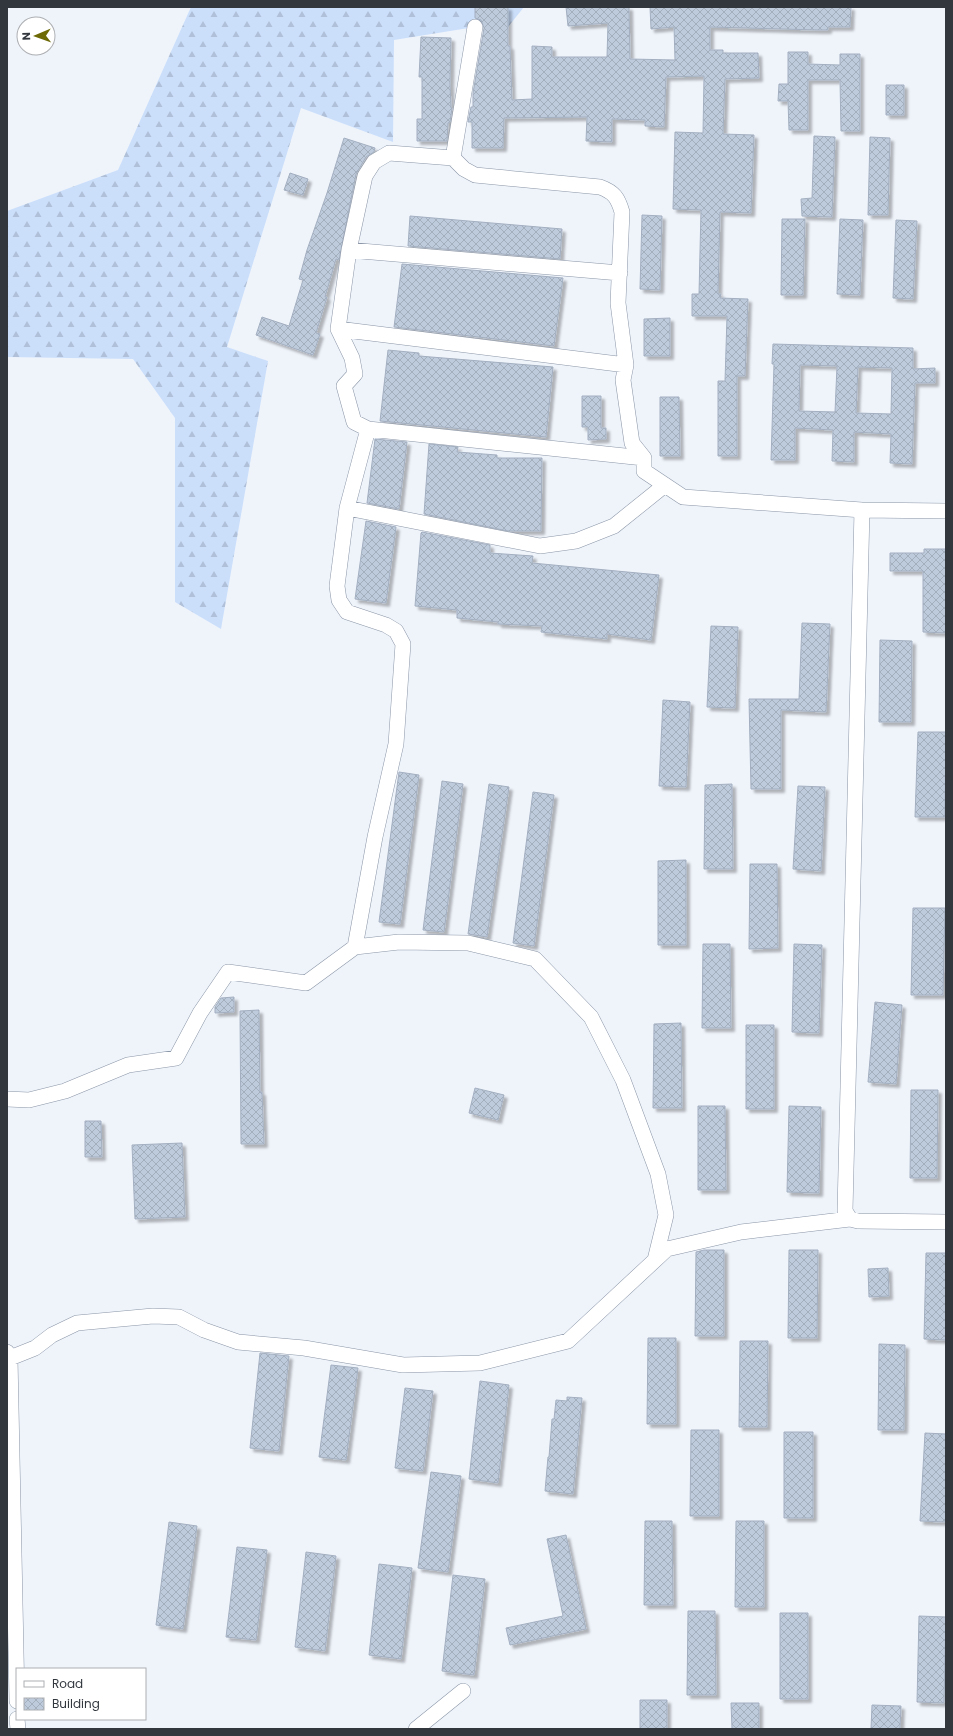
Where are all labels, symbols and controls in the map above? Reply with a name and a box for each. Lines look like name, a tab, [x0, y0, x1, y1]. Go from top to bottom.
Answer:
north arrow	[16, 16, 56, 56]
text: N	[18, 32, 34, 41]
legend	[16, 1668, 146, 1720]
text: Road	[52, 1675, 83, 1692]
text: Building	[52, 1695, 100, 1712]

